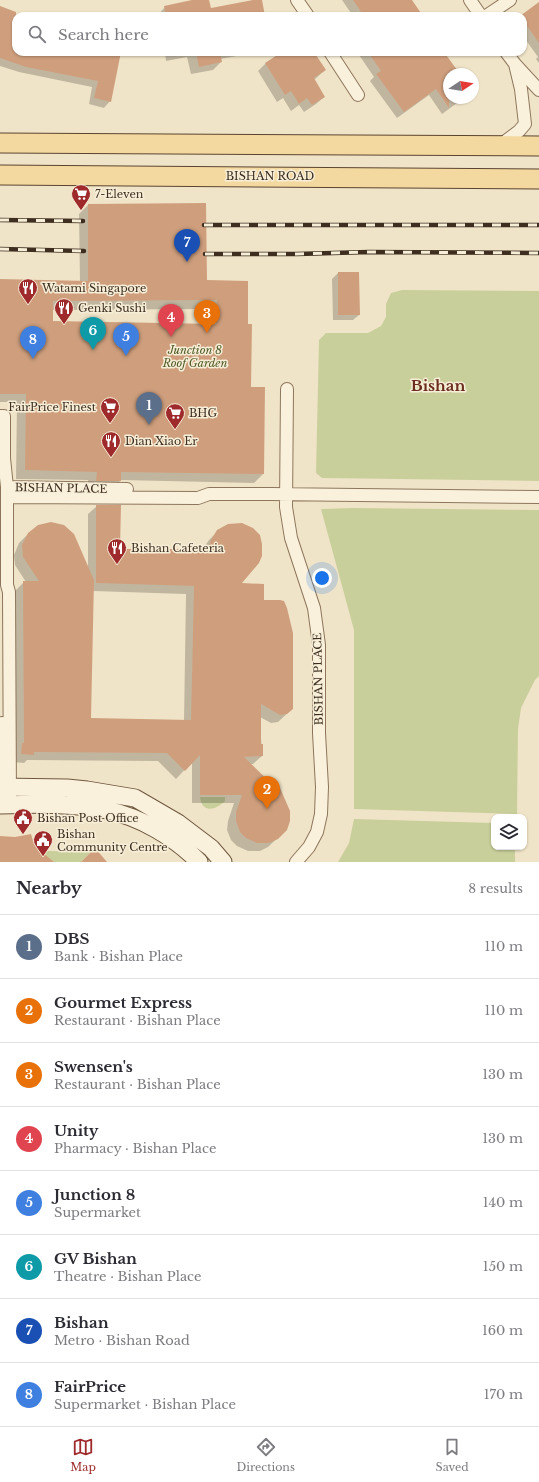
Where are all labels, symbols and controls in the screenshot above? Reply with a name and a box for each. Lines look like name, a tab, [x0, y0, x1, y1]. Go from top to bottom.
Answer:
search box	[12, 12, 527, 56]
icon: search	[26, 23, 48, 45]
text: Search here	[58, 25, 149, 44]
north arrow	[443, 68, 479, 104]
street label: BISHAN ROAD	[226, 169, 315, 183]
supermarket icon: 7-Eleven	[70, 183, 92, 211]
place label: 7-Eleven	[95, 187, 144, 201]
pin: 7	[174, 229, 200, 262]
restaurant icon: Watami Singapore	[17, 277, 39, 305]
place label: Watami Singapore	[41, 281, 146, 295]
restaurant icon: Genki Sushi	[53, 297, 75, 325]
pin: 3	[194, 300, 220, 333]
place label: Genki Sushi	[78, 301, 146, 315]
pin: 4	[158, 304, 184, 337]
pin: 6	[80, 317, 106, 350]
pin: 5	[113, 323, 139, 356]
pin: 8	[20, 326, 46, 359]
park label: Junction 8 Roof Garden	[162, 343, 227, 370]
district label: Bishan	[411, 376, 465, 395]
pin: 1	[136, 392, 162, 425]
supermarket icon: FairPrice Finest	[99, 396, 121, 424]
place label: FairPrice Finest	[8, 400, 97, 414]
supermarket icon: BHG	[164, 402, 186, 430]
place label: BHG	[189, 406, 217, 420]
restaurant icon: Dian Xiao Er	[100, 430, 122, 458]
place label: Dian Xiao Er	[125, 434, 198, 448]
street label: BISHAN PLACE	[15, 480, 107, 496]
restaurant icon: Bishan Cafeteria	[106, 537, 128, 565]
place label: Bishan Cafeteria	[131, 541, 225, 555]
your location	[312, 568, 332, 588]
street label: BISHAN PLACE	[310, 633, 326, 725]
pin: 2	[254, 776, 280, 809]
public building icon: Bishan Post Office	[12, 807, 34, 835]
place label: Bishan Post Office	[37, 811, 139, 825]
map controls	[491, 814, 527, 850]
button: layers	[491, 814, 527, 850]
place label: Bishan Community Centre	[57, 827, 168, 854]
public building icon: Bishan Community Centre	[32, 829, 54, 857]
text: Nearby	[16, 878, 82, 899]
text: 8 results	[468, 880, 523, 897]
text: DBS	[54, 929, 90, 948]
text: 1	[26, 938, 32, 955]
text: 110 m	[484, 938, 523, 955]
text: Bank · Bishan Place	[54, 948, 183, 965]
text: Gourmet Express	[54, 993, 192, 1012]
text: 2	[25, 1002, 33, 1019]
text: 110 m	[484, 1002, 523, 1019]
text: Restaurant · Bishan Place	[54, 1012, 221, 1029]
text: Swensen's	[54, 1057, 133, 1076]
text: 3	[25, 1066, 33, 1083]
text: 130 m	[482, 1066, 523, 1083]
text: Restaurant · Bishan Place	[54, 1076, 221, 1093]
text: Unity	[54, 1121, 99, 1140]
text: 4	[25, 1130, 33, 1147]
text: 130 m	[482, 1130, 523, 1147]
text: Pharmacy · Bishan Place	[54, 1140, 216, 1157]
text: Junction 8	[54, 1185, 135, 1204]
text: 5	[25, 1194, 33, 1211]
text: 140 m	[483, 1194, 523, 1211]
text: Supermarket	[54, 1204, 141, 1221]
text: GV Bishan	[54, 1249, 137, 1268]
text: 6	[25, 1258, 33, 1275]
text: 150 m	[483, 1258, 523, 1275]
text: Theatre · Bishan Place	[54, 1268, 202, 1285]
text: Bishan	[54, 1313, 109, 1332]
text: 7	[26, 1322, 32, 1339]
text: 160 m	[482, 1322, 523, 1339]
text: Metro · Bishan Road	[54, 1332, 190, 1349]
text: FairPrice	[54, 1377, 126, 1396]
text: 8	[25, 1386, 33, 1403]
text: 170 m	[484, 1386, 523, 1403]
text: Supermarket · Bishan Place	[54, 1396, 236, 1413]
tab: Map	[70, 1436, 96, 1474]
tab: Directions	[236, 1436, 295, 1474]
tab: Saved	[436, 1436, 469, 1474]

